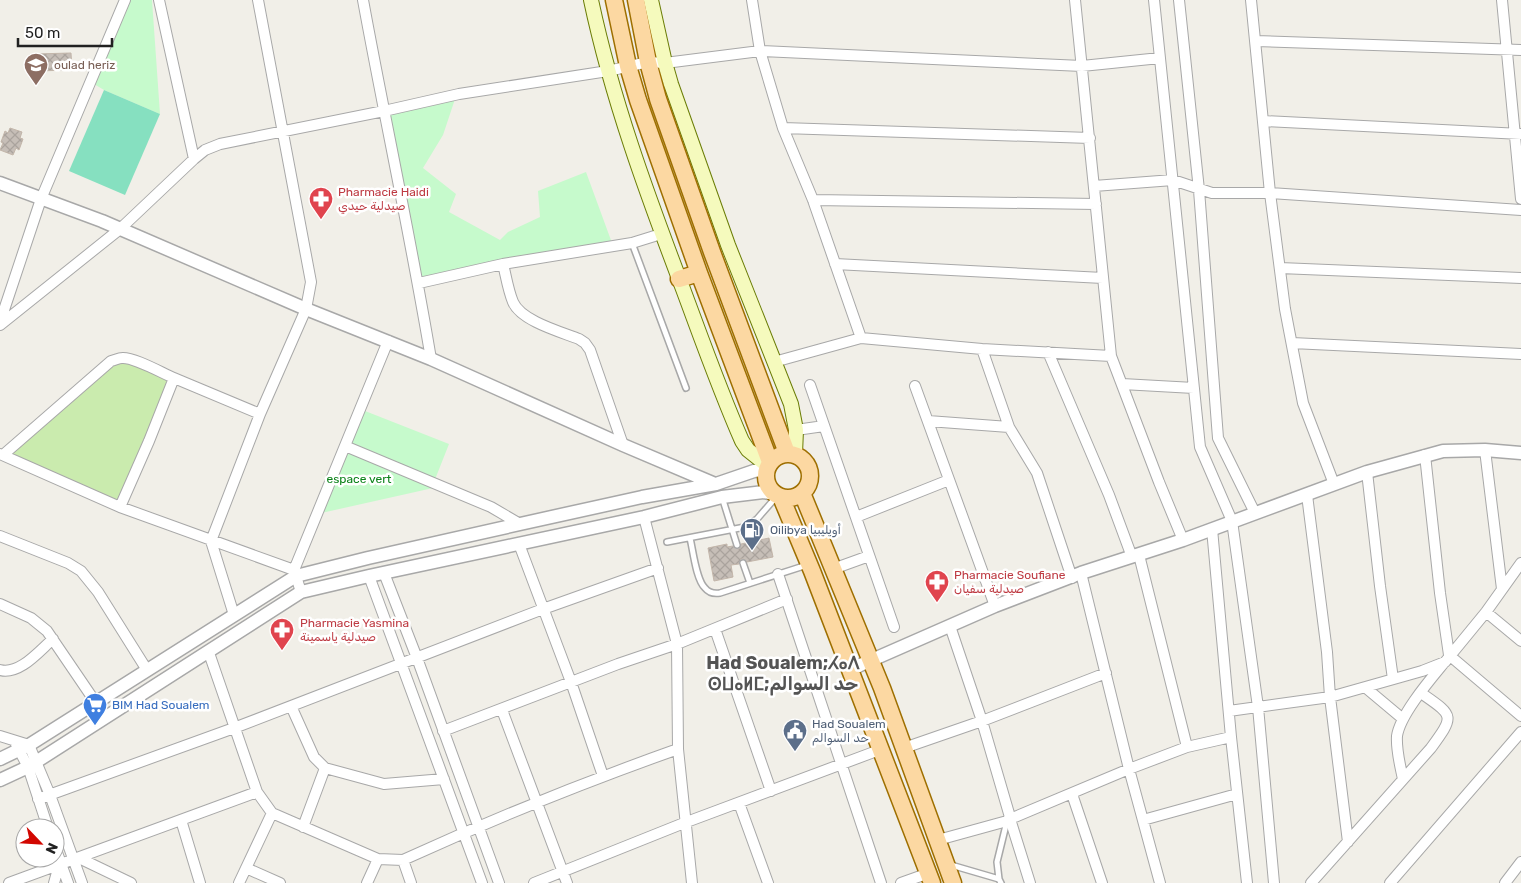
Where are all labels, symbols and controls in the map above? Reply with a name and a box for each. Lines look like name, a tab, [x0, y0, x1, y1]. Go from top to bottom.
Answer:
scale bar	[18, 15, 111, 47]
text: 50 m	[25, 24, 60, 42]
school or university icon: oulad heriz	[23, 52, 49, 86]
place label: oulad heriz	[54, 58, 115, 72]
place label: Pharmacie Haidi صيدلية حيدي	[338, 185, 429, 214]
pharmacy icon: Pharmacie Haidi صيدلية حيدي	[308, 186, 334, 220]
park label: espace vert	[327, 472, 392, 486]
fuel station icon: Oilibya أويليبيا	[739, 517, 765, 551]
place label: Oilibya أويليبيا	[770, 523, 841, 538]
place label: Pharmacie Soufiane صيدلية سفيان	[954, 568, 1066, 596]
pharmacy icon: Pharmacie Soufiane صيدلية سفيان	[924, 569, 950, 603]
place label: Pharmacie Yasmina صيدلية ياسمينة	[300, 616, 409, 644]
pharmacy icon: Pharmacie Yasmina صيدلية ياسمينة	[269, 617, 295, 651]
district label: Had Soualem;ⵃⴰⴷ ⵙⵡⴰⵍⵎ;حد السوالم	[706, 652, 860, 696]
supermarket icon: BIM Had Soualem	[82, 692, 108, 726]
place label: BIM Had Soualem	[112, 698, 210, 712]
place label: Had Soualem حد السوالم	[812, 717, 886, 746]
public building icon: Had Soualem حد السوالم	[782, 718, 808, 752]
north arrow	[15, 818, 65, 868]
text: N	[41, 840, 61, 856]

